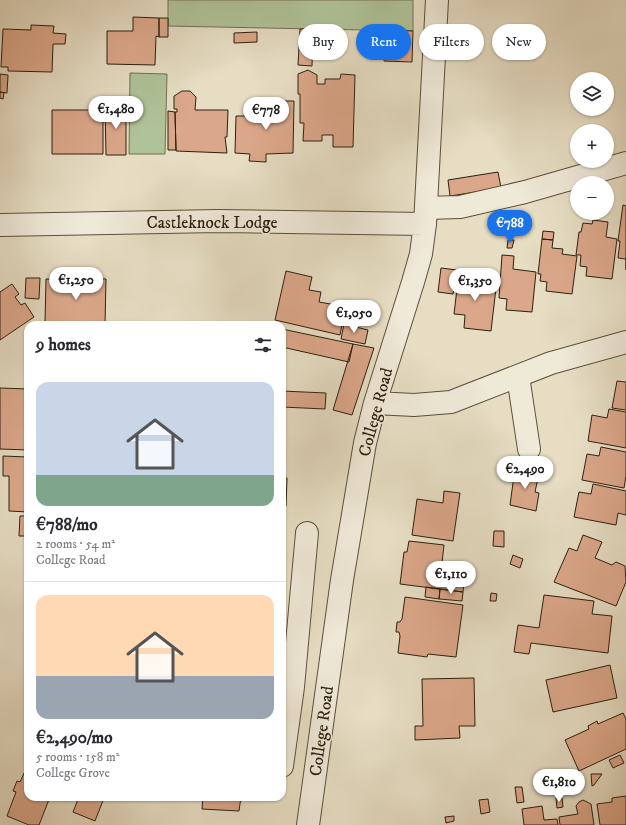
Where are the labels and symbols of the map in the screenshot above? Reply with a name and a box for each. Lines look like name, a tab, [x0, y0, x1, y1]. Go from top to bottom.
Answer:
pin: €1,480	[83, 96, 149, 130]
pin: €778	[242, 97, 290, 131]
pin: €788	[486, 210, 534, 244]
street label: Castleknock Lodge	[147, 212, 277, 234]
pin: €1,250	[43, 267, 109, 301]
pin: €1,350	[442, 268, 508, 302]
pin: €1,050	[321, 300, 387, 334]
street label: College Road	[354, 365, 398, 459]
pin: €2,490	[492, 456, 558, 490]
pin: €1,110	[418, 561, 484, 595]
street label: College Road	[305, 684, 339, 778]
pin: €1,810	[526, 769, 592, 803]

